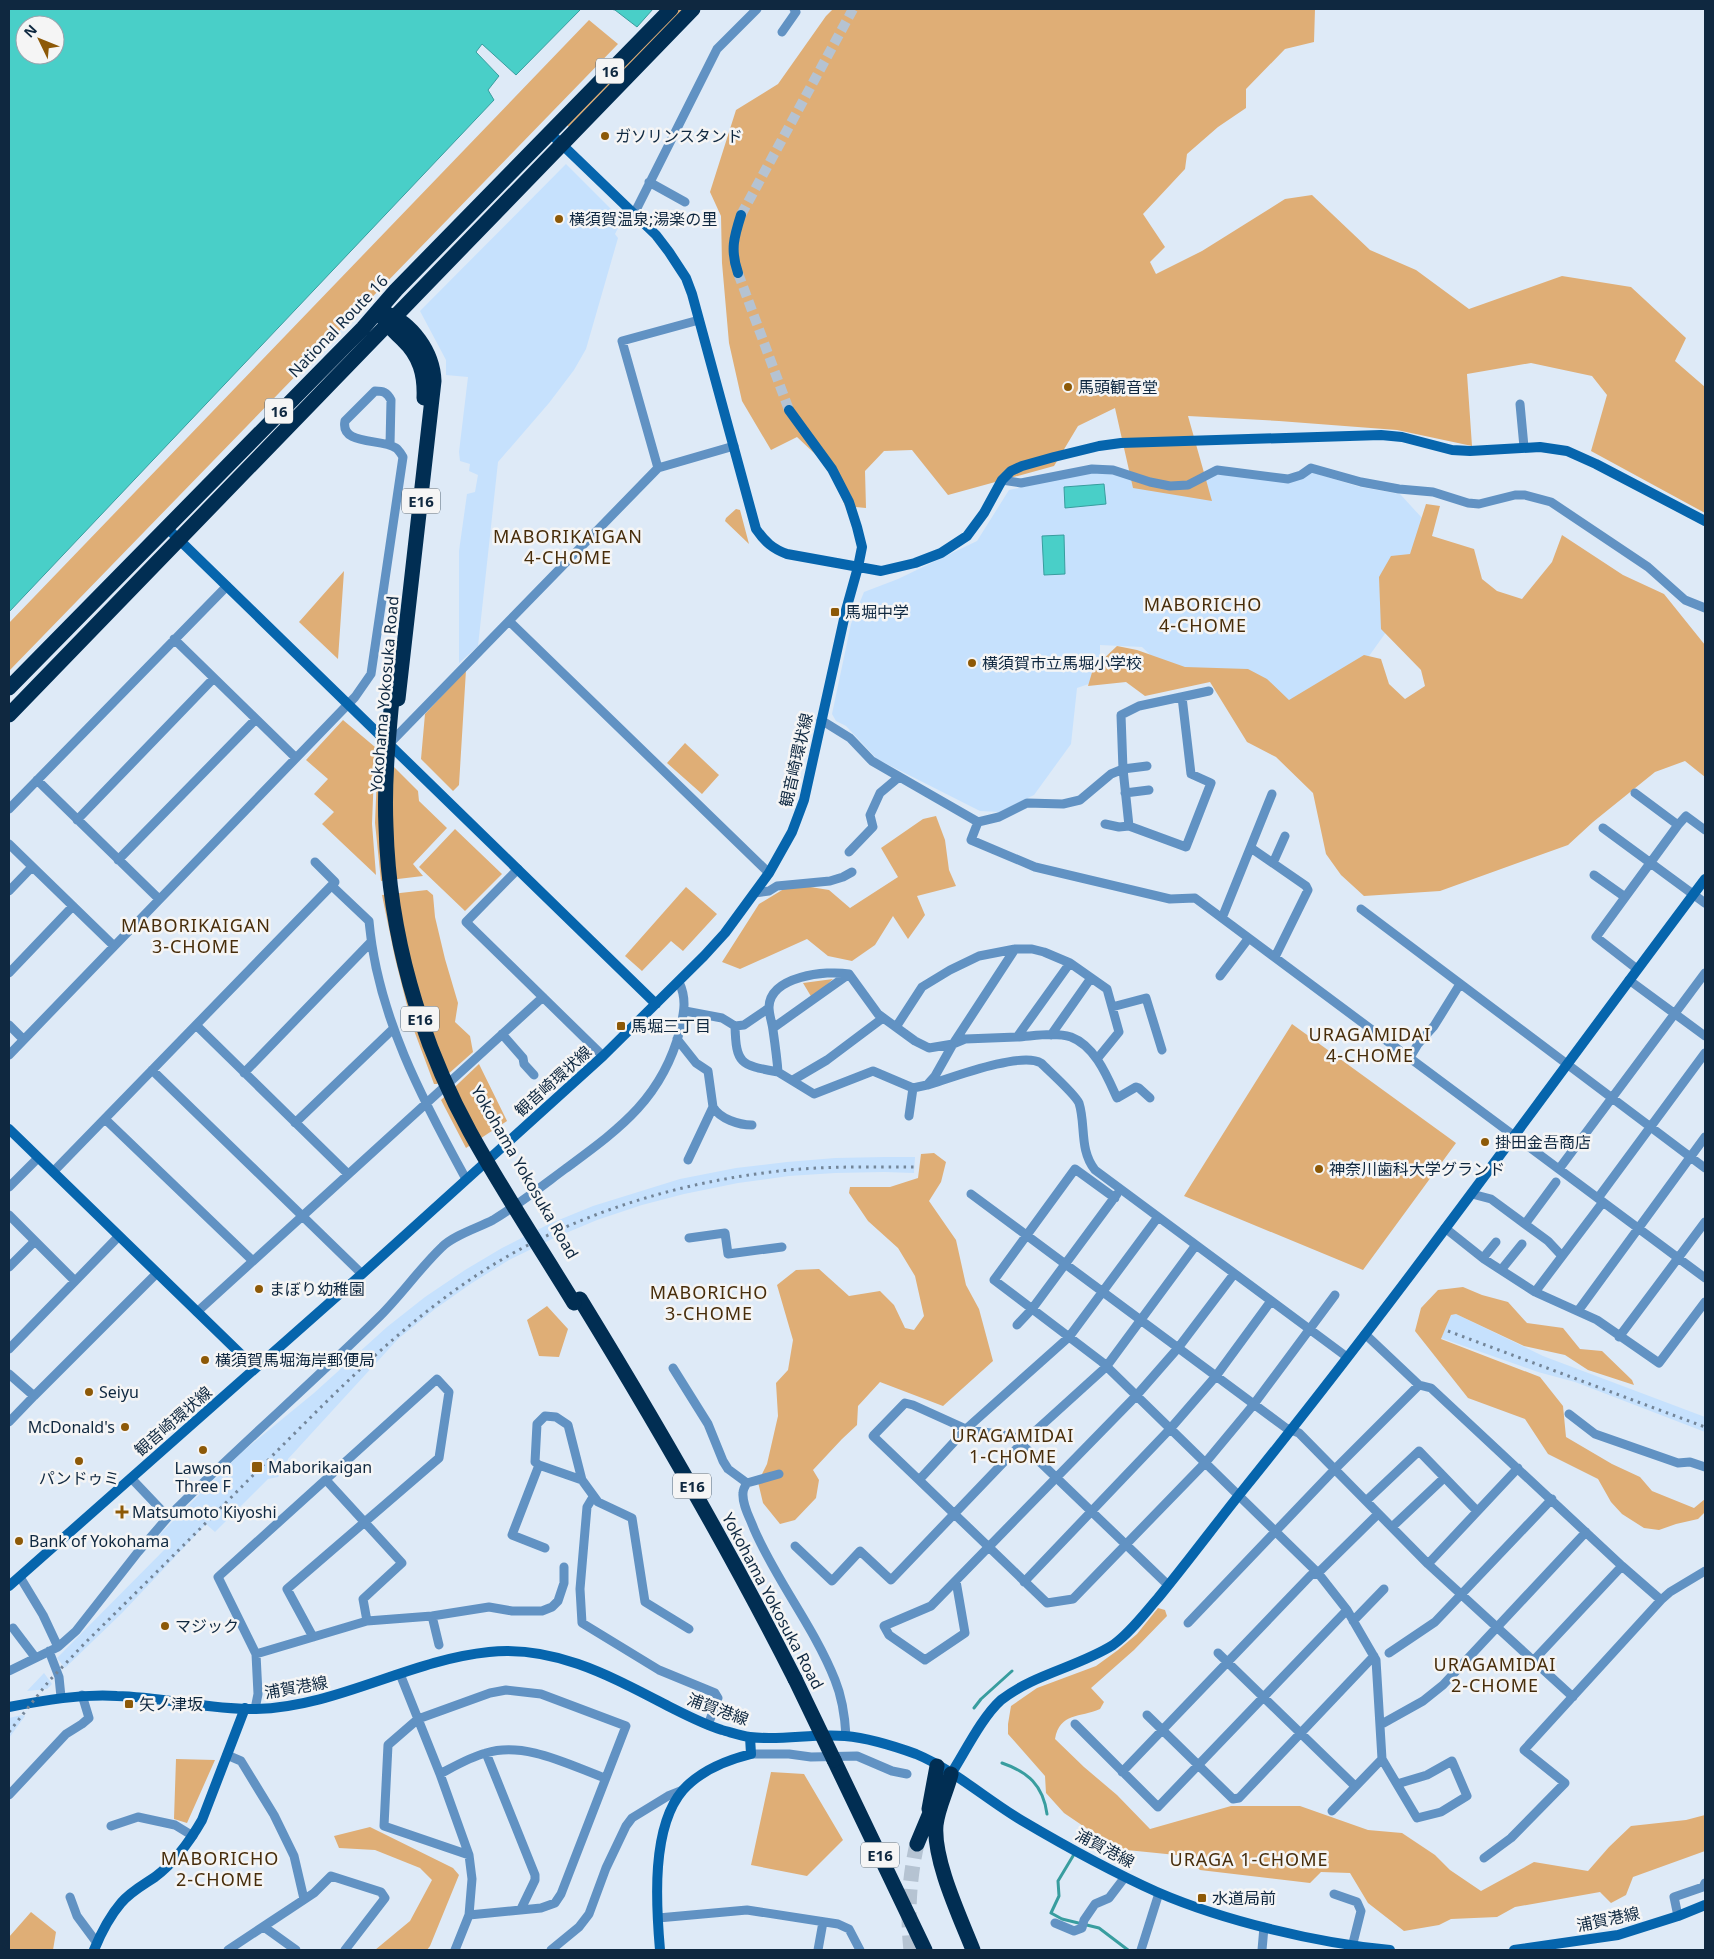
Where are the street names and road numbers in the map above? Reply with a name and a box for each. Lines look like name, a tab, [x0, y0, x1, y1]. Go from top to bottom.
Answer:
road number: 16	[596, 58, 624, 84]
street label: National Route 16	[283, 270, 393, 382]
road number: 16	[265, 398, 293, 424]
road number: E16	[402, 488, 440, 514]
street label: Yokohama Yokosuka Road	[364, 595, 404, 793]
street label: 観音崎環状線	[774, 711, 818, 809]
road number: E16	[401, 1006, 439, 1032]
street label: 観音崎環状線	[510, 1041, 596, 1121]
street label: Yokohama Yokosuka Road	[466, 1081, 584, 1263]
street label: 観音崎環状線	[130, 1381, 216, 1461]
road number: E16	[673, 1474, 711, 1498]
street label: Yokohama Yokosuka Road	[717, 1509, 829, 1693]
street label: 浦賀港線	[263, 1671, 329, 1703]
street label: 浦賀港線	[684, 1688, 752, 1730]
street label: 浦賀港線	[1072, 1823, 1138, 1873]
road number: E16	[861, 1842, 899, 1868]
street label: 浦賀港線	[1574, 1902, 1642, 1936]

